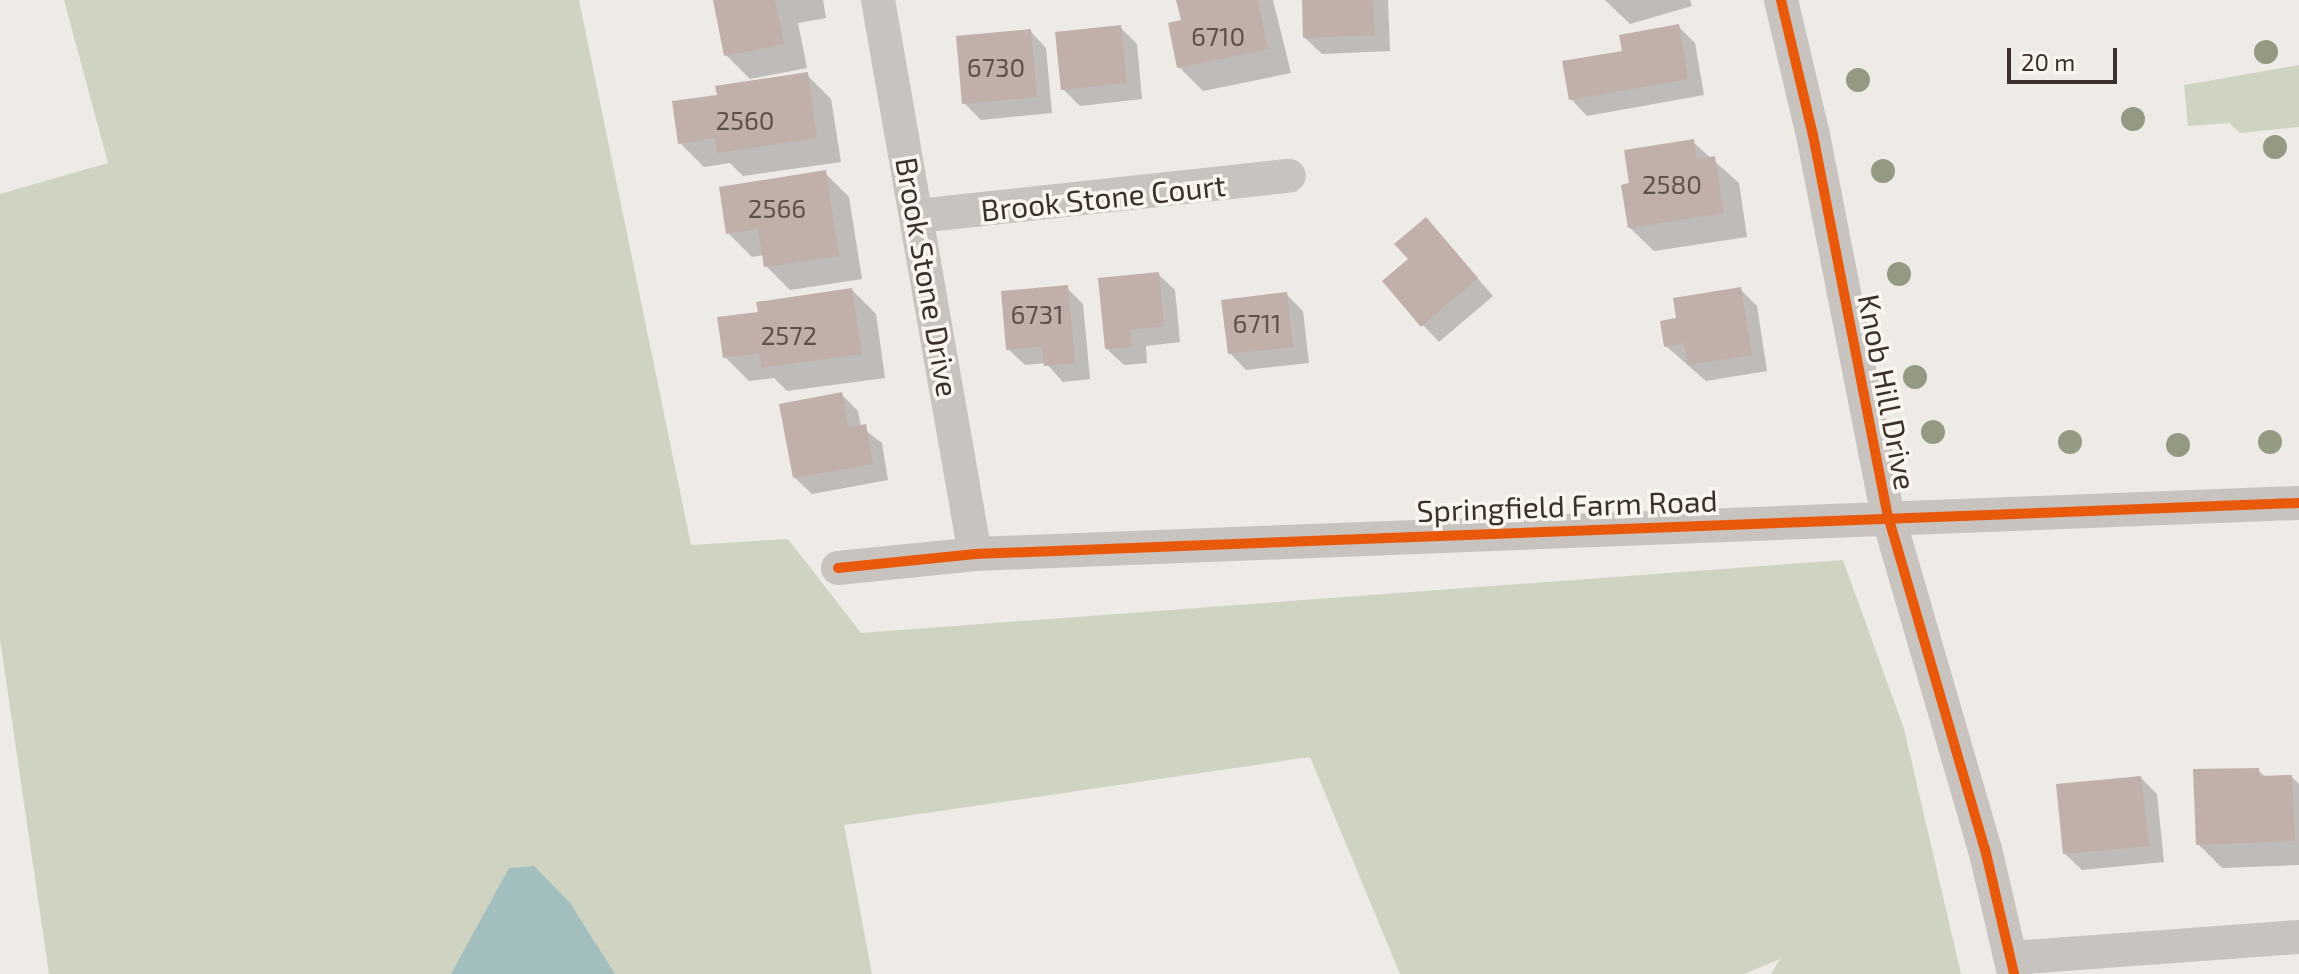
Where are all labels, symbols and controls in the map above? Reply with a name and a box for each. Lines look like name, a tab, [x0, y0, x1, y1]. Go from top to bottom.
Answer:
house number: 6710	[1191, 20, 1245, 52]
scale bar	[2011, 32, 2121, 82]
text: 20 m	[2021, 47, 2075, 76]
house number: 6730	[967, 51, 1025, 83]
house number: 2560	[715, 104, 775, 136]
street label: Brook Stone Drive	[889, 154, 967, 400]
street label: Brook Stone Court	[979, 166, 1227, 228]
house number: 2580	[1642, 168, 1702, 200]
house number: 2566	[748, 192, 806, 224]
street label: Knob Hill Drive	[1851, 291, 1925, 493]
house number: 6731	[1011, 298, 1063, 330]
house number: 6711	[1233, 307, 1281, 339]
house number: 2572	[761, 319, 817, 351]
street label: Springfield Farm Road	[1416, 482, 1718, 528]

